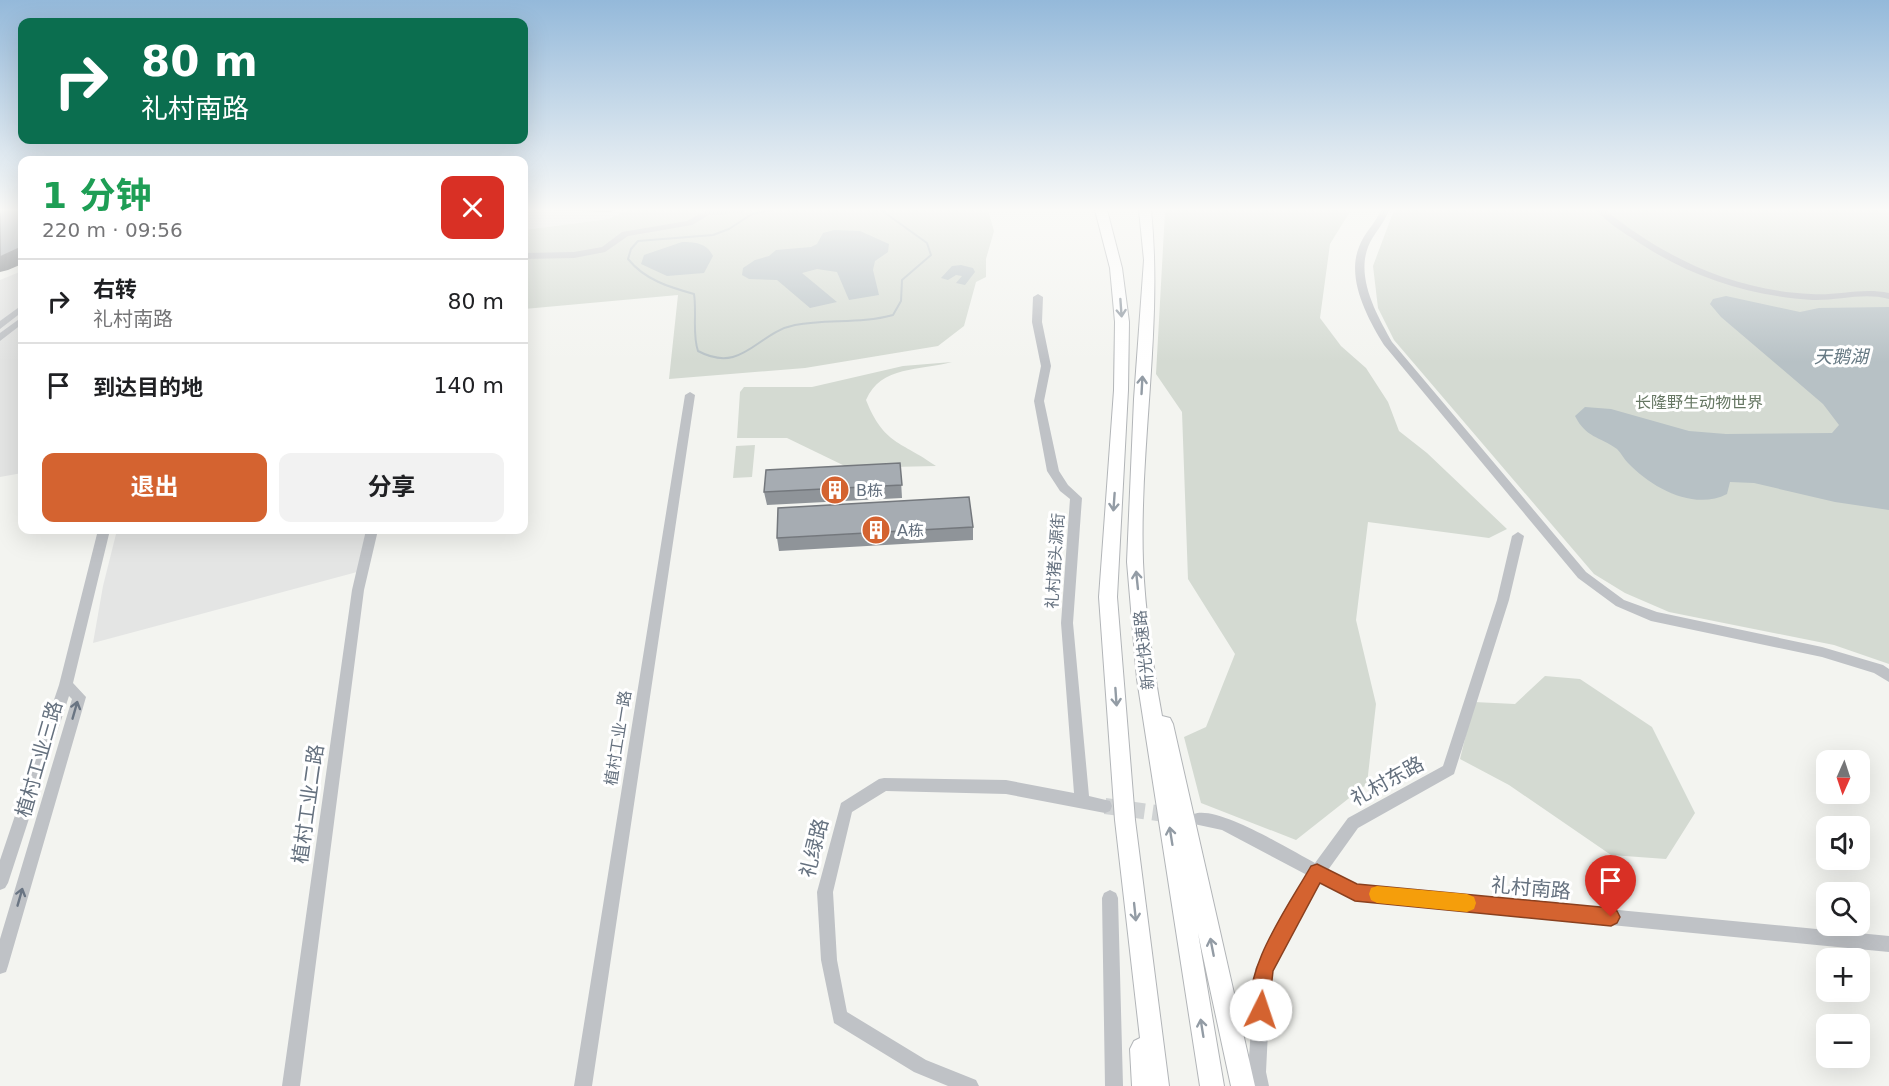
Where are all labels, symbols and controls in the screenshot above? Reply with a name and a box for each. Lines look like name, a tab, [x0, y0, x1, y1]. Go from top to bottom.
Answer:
text: 80 m	[141, 37, 258, 86]
icon: right	[42, 42, 120, 120]
text: 礼村南路	[141, 93, 249, 124]
text: 1 分钟	[42, 175, 152, 216]
button: close	[441, 176, 504, 239]
text: 220 m · 09:56	[42, 218, 183, 242]
text: 右转	[93, 277, 137, 302]
icon: right	[42, 285, 75, 318]
text: 80 m	[448, 289, 504, 314]
one-way arrow	[1116, 297, 1127, 317]
text: 礼村南路	[93, 307, 173, 331]
water label: 天鹅湖	[1814, 346, 1871, 367]
icon: arrive	[42, 369, 75, 402]
text: 140 m	[434, 373, 504, 398]
text: 到达目的地	[93, 375, 203, 400]
one-way arrow	[1136, 376, 1147, 396]
park label: 长隆野生动物世界	[1635, 393, 1763, 412]
button: 退出	[42, 453, 267, 522]
button: 分享	[279, 453, 504, 522]
building icon: B栋	[819, 474, 851, 506]
place label: B栋	[856, 481, 883, 500]
one-way arrow	[1109, 492, 1120, 512]
street label: 礼村猪头源街	[1042, 512, 1068, 610]
building icon: A栋	[860, 514, 892, 546]
place label: A栋	[897, 521, 924, 540]
one-way arrow	[1131, 571, 1142, 591]
street label: 新光快速路	[1130, 609, 1158, 691]
one-way arrow	[1111, 687, 1122, 706]
street label: 植村工业一路	[601, 689, 635, 787]
street label: 植村工业三路	[11, 698, 67, 820]
one-way arrow	[70, 701, 81, 720]
street label: 植村工业二路	[288, 743, 328, 865]
north arrow	[1816, 750, 1870, 804]
map controls	[1816, 750, 1870, 1068]
street label: 礼村东路	[1346, 751, 1428, 811]
street label: 礼绿路	[795, 816, 833, 880]
button: sound	[1816, 816, 1870, 870]
one-way arrow	[1165, 826, 1176, 846]
pin	[1585, 855, 1636, 917]
icon: arrive	[1594, 864, 1627, 897]
street label: 礼村南路	[1490, 873, 1572, 903]
button: search	[1816, 882, 1870, 936]
one-way arrow	[15, 888, 26, 907]
one-way arrow	[1130, 902, 1141, 922]
one-way arrow	[1206, 938, 1217, 957]
button: +	[1816, 948, 1870, 1002]
position arrow	[1229, 978, 1293, 1042]
button: −	[1816, 1014, 1870, 1068]
one-way arrow	[1197, 1019, 1208, 1039]

